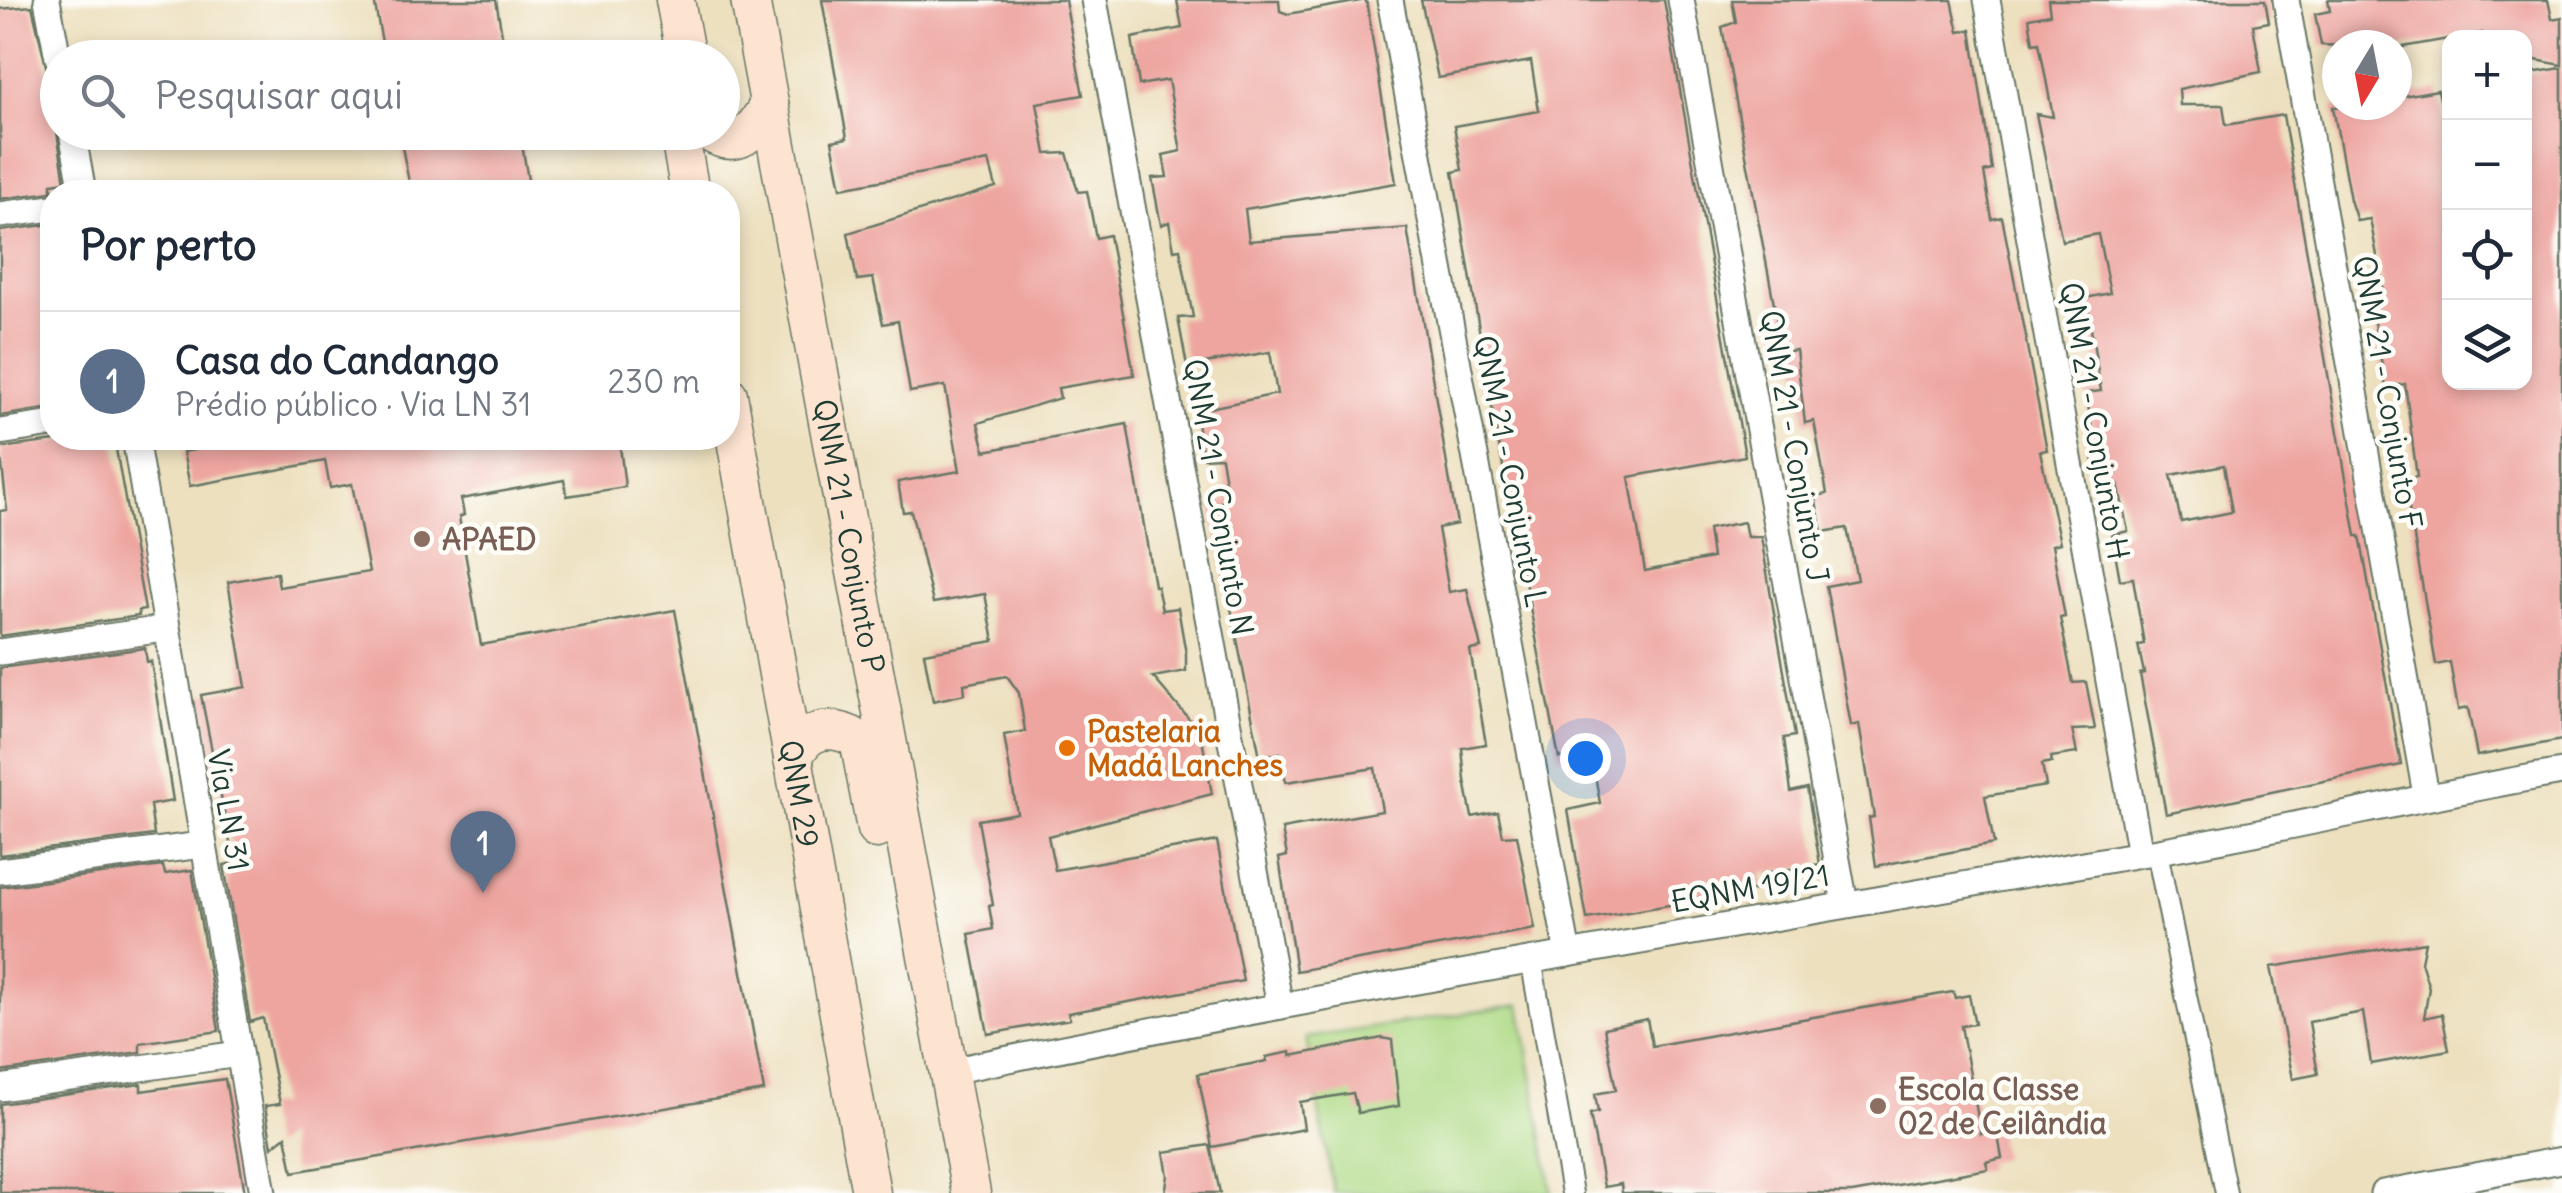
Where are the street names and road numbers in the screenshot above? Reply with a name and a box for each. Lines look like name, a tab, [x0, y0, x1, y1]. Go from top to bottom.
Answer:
street label: QNM 21 - Conjunto F	[2345, 253, 2431, 531]
street label: QNM 21 - Conjunto H	[2052, 279, 2138, 563]
street label: QNM 21 - Conjunto J	[1752, 307, 1838, 585]
street label: QNM 21 - Conjunto L	[1466, 332, 1556, 610]
street label: QNM 21 - Conjunto N	[1176, 356, 1262, 638]
street label: QNM 21 - Conjunto P	[805, 396, 893, 676]
street label: QNM 29	[771, 737, 828, 850]
street label: Via LN 31	[200, 746, 258, 874]
street label: EQNM 19/21	[1668, 855, 1832, 921]

